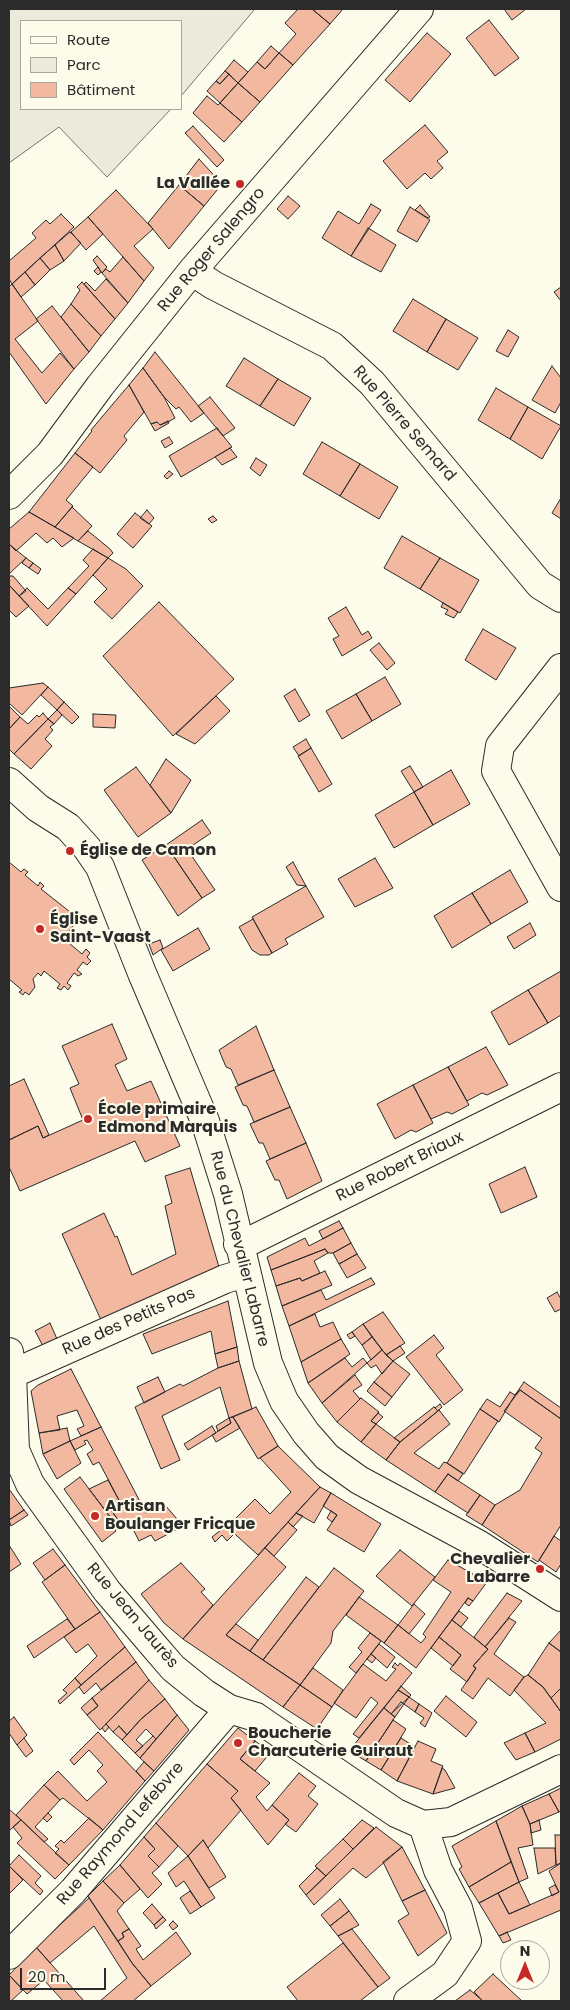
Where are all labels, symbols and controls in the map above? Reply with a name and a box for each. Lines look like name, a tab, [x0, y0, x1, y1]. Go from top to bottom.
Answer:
legend	[20, 20, 182, 110]
text: Route	[67, 29, 110, 50]
text: Parc	[67, 54, 101, 75]
text: Bâtiment	[67, 79, 135, 100]
place label: La Vallée	[156, 174, 230, 194]
marker: La Vallée	[234, 178, 246, 190]
street label: Rue Roger Salengro	[154, 184, 270, 316]
street label: Rue Pierre Semard	[349, 362, 459, 486]
place label: Église de Camon	[80, 841, 216, 861]
marker: Église de Camon	[64, 845, 76, 857]
place label: Église Saint-Vaast	[50, 910, 151, 948]
marker: Église Saint-Vaast	[34, 923, 46, 935]
place label: École primaire Edmond Marquis	[98, 1100, 237, 1138]
marker: École primaire Edmond Marquis	[82, 1113, 94, 1125]
street label: Rue Robert Briaux	[333, 1128, 467, 1206]
street label: Rue du Chevalier Labarre	[205, 1149, 273, 1349]
street label: Rue des Petits Pas	[60, 1284, 198, 1360]
place label: Artisan Boulanger Fricque	[105, 1497, 255, 1535]
marker: Artisan Boulanger Fricque	[89, 1510, 101, 1522]
place label: Chevalier Labarre	[450, 1550, 530, 1588]
street label: Rue Jean Jaurès	[82, 1559, 182, 1673]
marker: Chevalier Labarre	[534, 1563, 546, 1575]
place label: Boucherie Charcuterie Guiraut	[248, 1724, 413, 1762]
marker: Boucherie Charcuterie Guiraut	[232, 1737, 244, 1749]
street label: Rue Raymond Lefebvre	[54, 1758, 188, 1910]
north arrow	[500, 1940, 550, 1990]
text: N	[520, 1941, 530, 1961]
scale bar	[22, 1958, 109, 1990]
text: 20 m	[28, 1966, 66, 1987]

